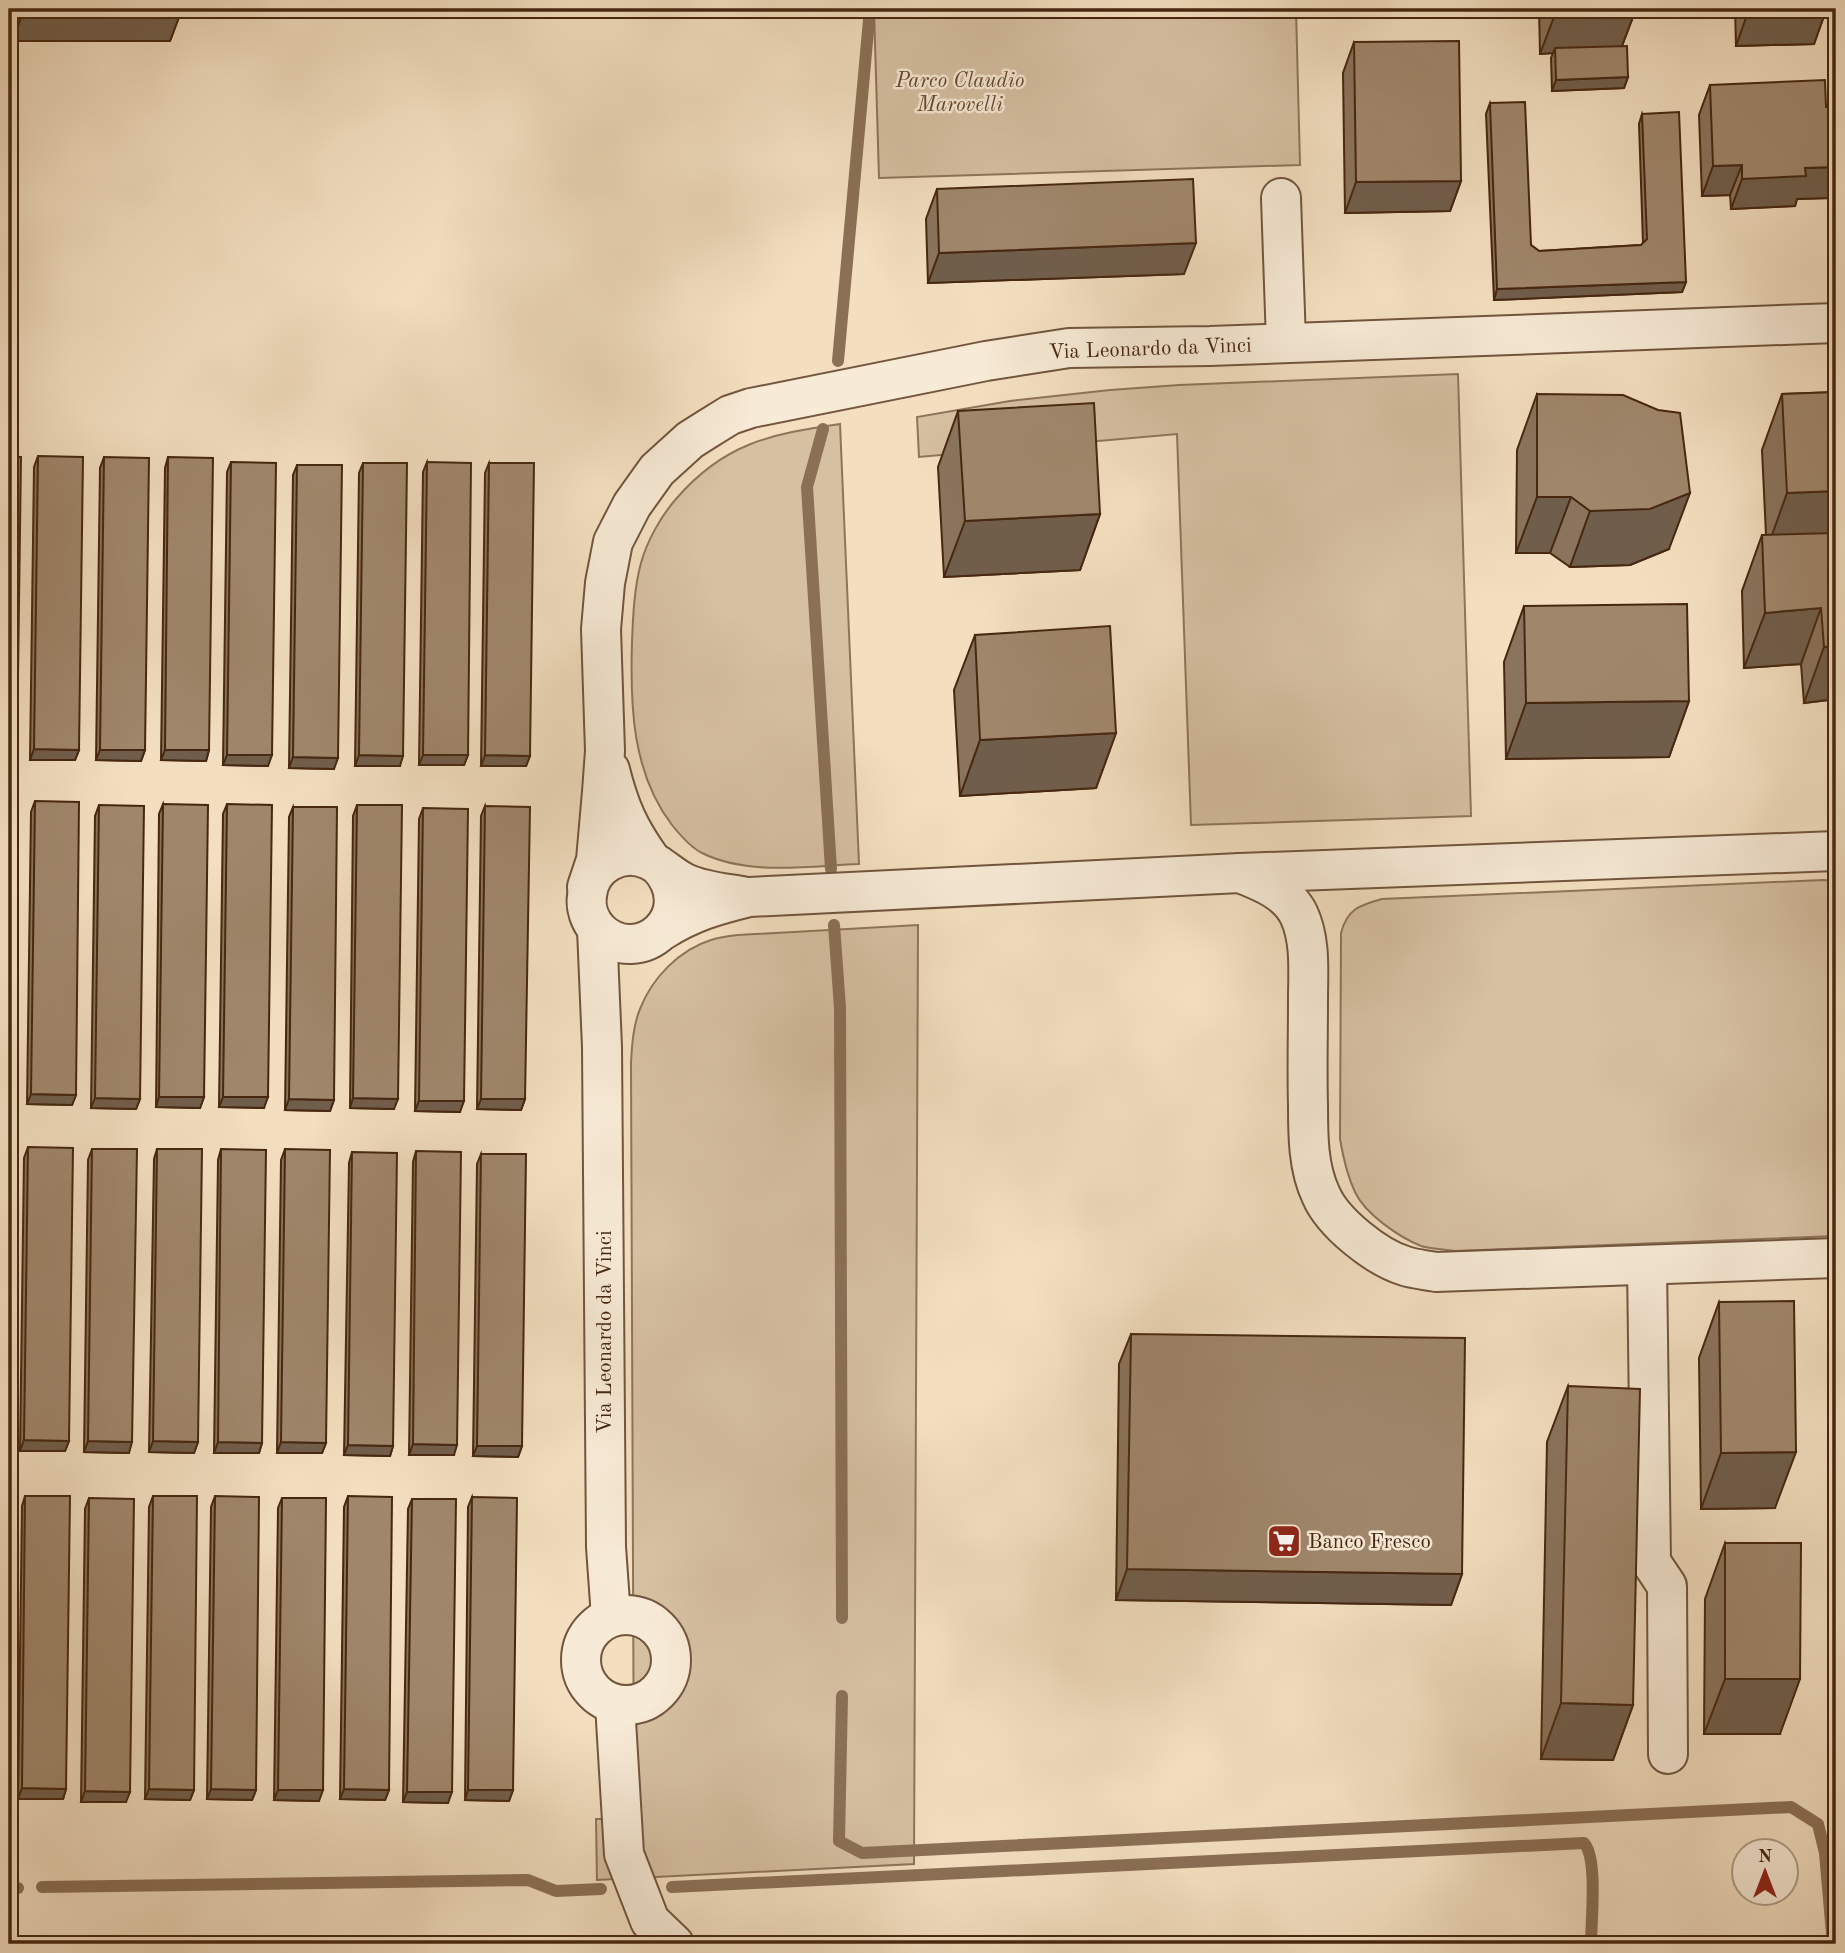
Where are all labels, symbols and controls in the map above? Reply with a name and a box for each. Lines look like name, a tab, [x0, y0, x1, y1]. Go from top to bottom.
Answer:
park label: Parco Claudio Marovelli	[895, 71, 1024, 116]
street label: Via Leonardo da Vinci	[1048, 335, 1252, 364]
street label: Via Leonardo da Vinci	[595, 1230, 616, 1434]
supermarket icon: Banco Fresco	[1265, 1522, 1303, 1560]
place label: Banco Fresco	[1308, 1532, 1431, 1553]
north arrow	[1730, 1838, 1800, 1908]
text: N	[1758, 1848, 1773, 1867]

